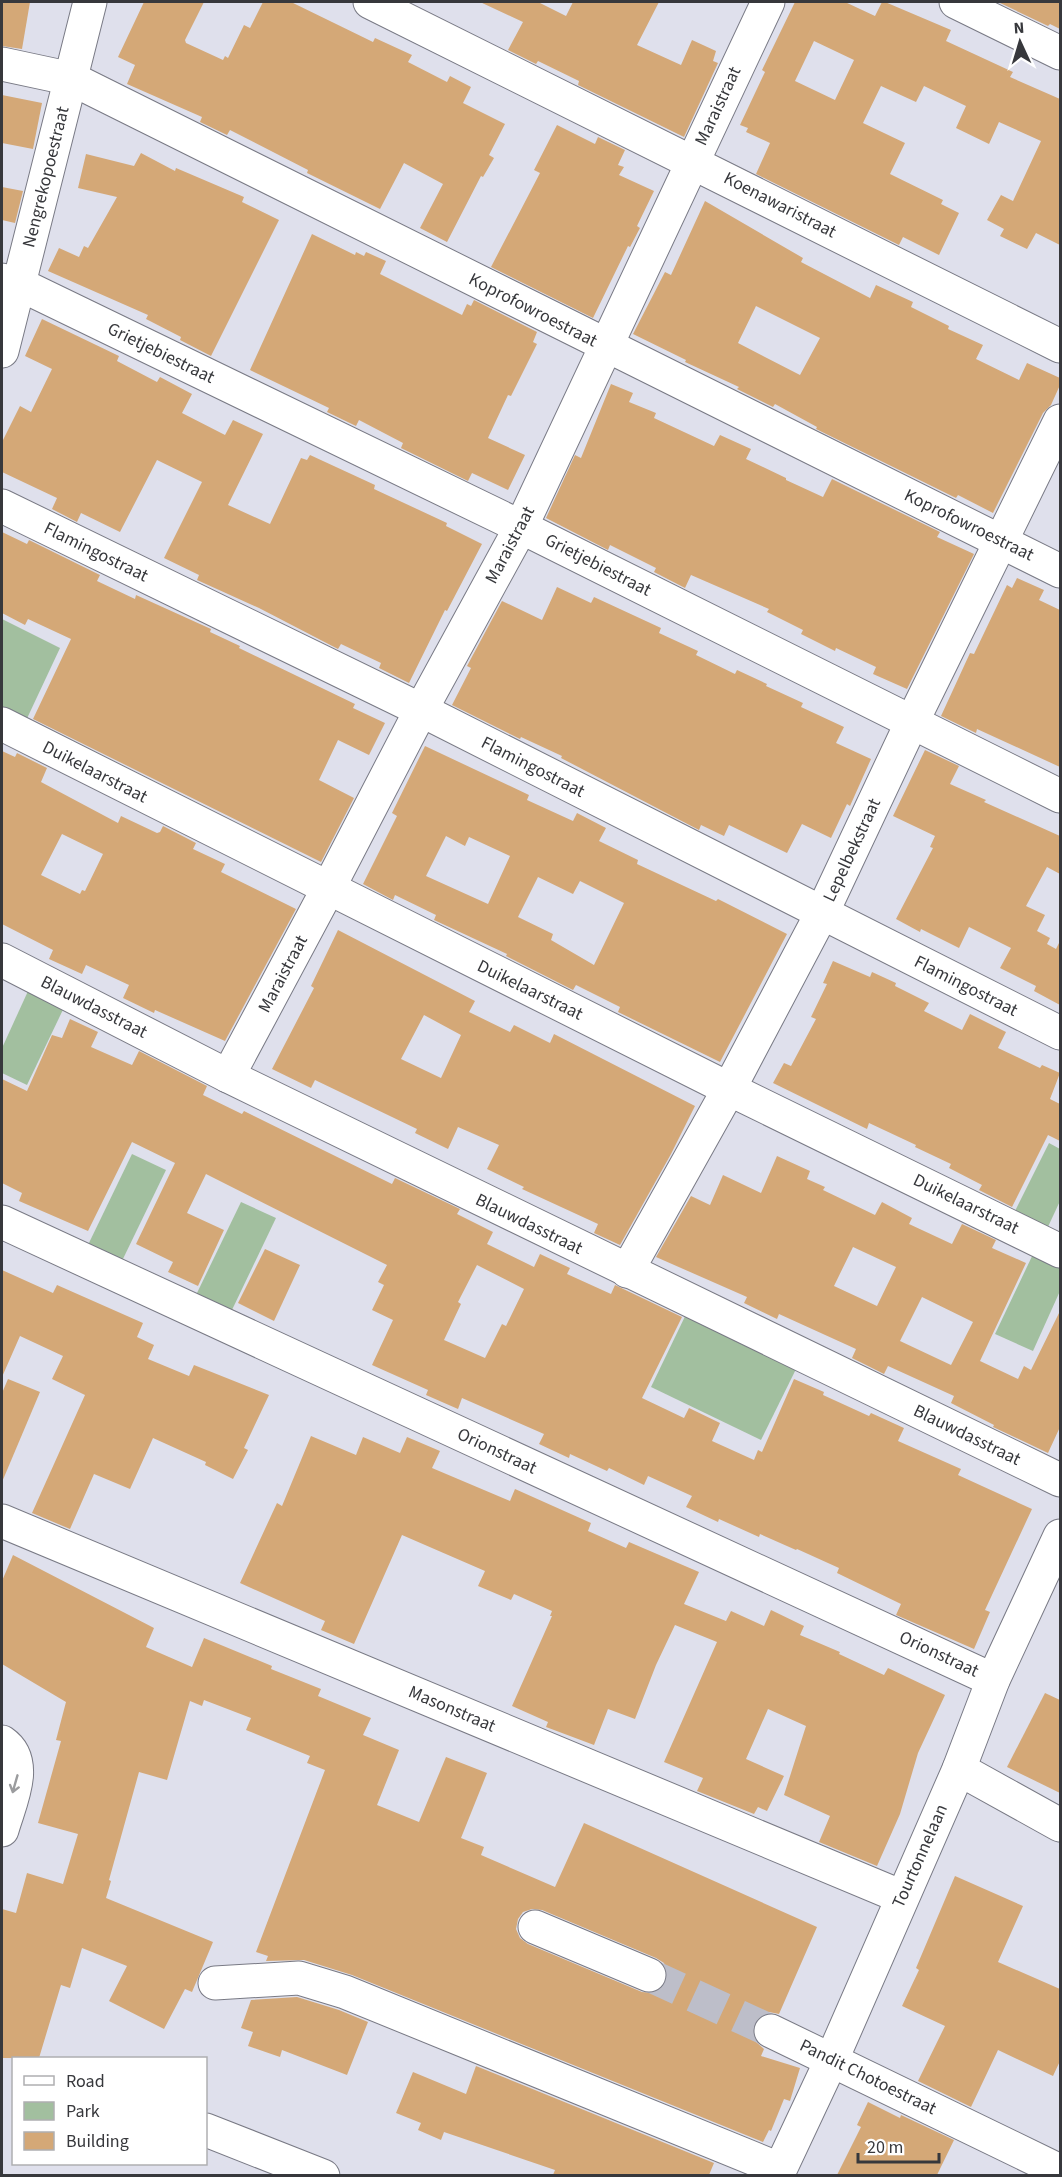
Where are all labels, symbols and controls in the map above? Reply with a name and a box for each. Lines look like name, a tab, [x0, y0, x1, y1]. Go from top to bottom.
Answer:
north arrow	[990, 12, 1050, 72]
text: N	[1013, 17, 1025, 39]
street label: Maraistraat	[689, 62, 747, 150]
street label: Nengrekopoestraat	[16, 104, 76, 250]
street label: Koenawaristraat	[719, 166, 841, 244]
street label: Koprofowroestraat	[464, 267, 602, 353]
street label: Grietjebiestraat	[103, 316, 219, 390]
street label: Koprofowroestraat	[900, 483, 1038, 567]
street label: Maraistraat	[479, 502, 541, 588]
street label: Flamingostraat	[40, 516, 152, 588]
street label: Grietjebiestraat	[540, 527, 656, 603]
street label: Flamingostraat	[477, 730, 589, 804]
street label: Duikelaarstraat	[38, 735, 152, 809]
street label: Lepelbekstraat	[817, 794, 887, 906]
street label: Maraistraat	[252, 931, 314, 1017]
street label: Flamingostraat	[910, 949, 1022, 1023]
street label: Duikelaarstraat	[473, 954, 587, 1026]
street label: Blauwdasstraat	[36, 969, 152, 1045]
street label: Duikelaarstraat	[909, 1168, 1023, 1240]
street label: Blauwdasstraat	[471, 1187, 587, 1261]
street label: Blauwdasstraat	[909, 1398, 1025, 1472]
street label: Orionstraat	[453, 1422, 541, 1480]
street label: Orionstraat	[895, 1625, 983, 1683]
street label: Masonstraat	[405, 1679, 499, 1739]
one-way arrow	[9, 1774, 20, 1793]
street label: Tourtonnelaan	[886, 1800, 954, 1912]
street label: Pandit Chotoestraat	[795, 2033, 941, 2121]
legend	[12, 2057, 207, 2165]
text: Road	[66, 2069, 105, 2094]
text: Park	[66, 2099, 100, 2124]
scale bar	[858, 2126, 939, 2164]
text: Building	[66, 2129, 129, 2154]
text: 20 m	[867, 2135, 903, 2160]

